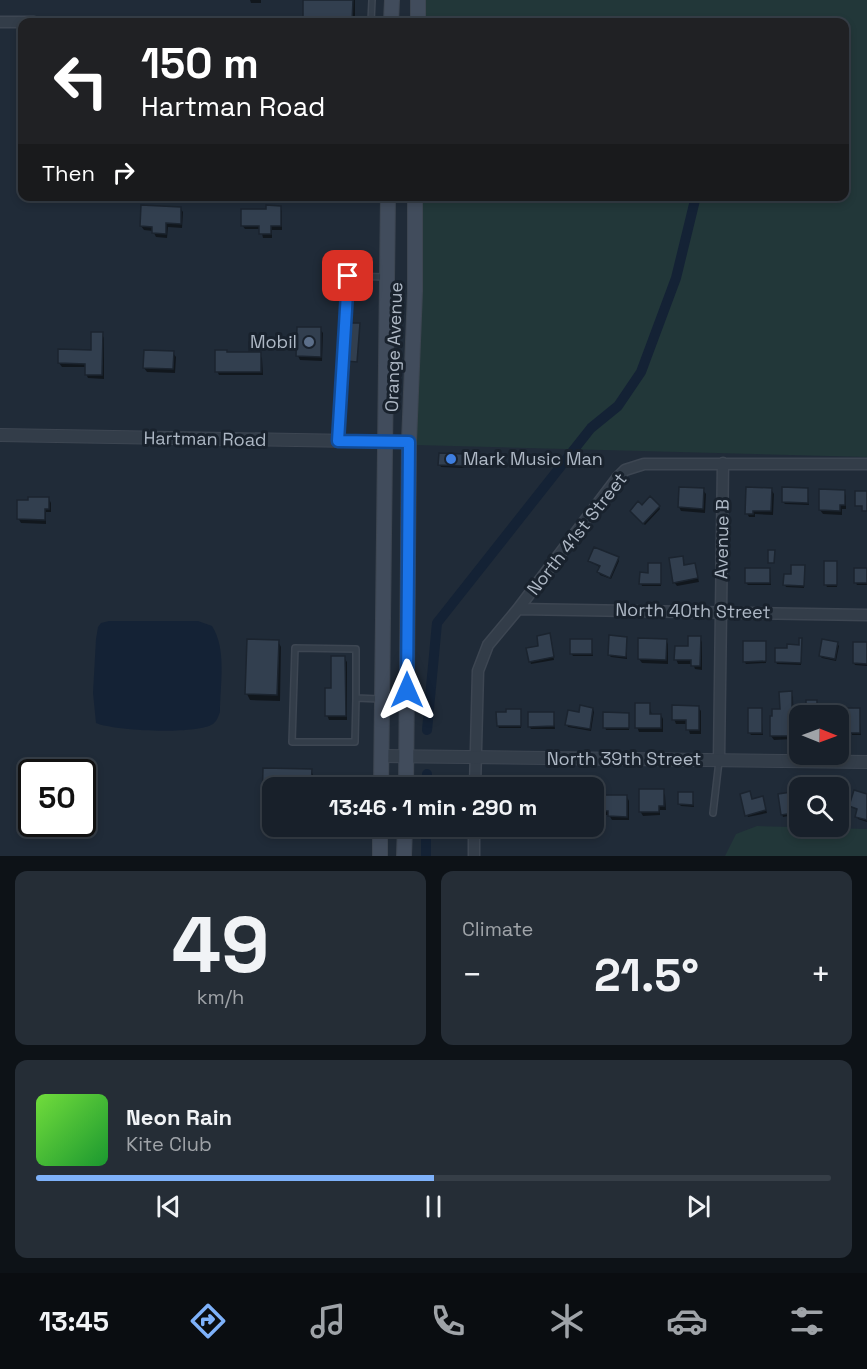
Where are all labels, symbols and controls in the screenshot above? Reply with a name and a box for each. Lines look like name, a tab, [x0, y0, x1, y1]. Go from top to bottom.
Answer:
text: 150 m	[141, 37, 259, 90]
icon: left	[42, 42, 120, 120]
text: Hartman Road	[141, 89, 325, 124]
icon: right	[107, 156, 140, 189]
text: Then	[42, 159, 95, 187]
pin	[322, 250, 373, 301]
icon: arrive	[331, 259, 364, 292]
street label: Orange Avenue	[380, 282, 407, 412]
place label: Mobil	[250, 330, 297, 353]
marker: Mobil	[302, 335, 316, 349]
street label: Hartman Road	[143, 426, 267, 451]
place label: Mark Music Man	[463, 447, 603, 470]
marker: Mark Music Man	[444, 452, 458, 466]
street label: North 41st Street	[522, 468, 632, 600]
street label: Avenue B	[709, 499, 734, 579]
street label: North 40th Street	[615, 598, 771, 623]
position arrow	[375, 658, 439, 722]
north arrow	[789, 705, 849, 765]
map controls	[789, 705, 849, 837]
street label: North 39th Street	[547, 747, 701, 770]
speed limit sign: 50	[18, 759, 96, 837]
button: search	[789, 777, 849, 837]
text: 13:46 · 1 min · 290 m	[329, 793, 537, 821]
text: 49	[172, 895, 269, 995]
text: Climate	[462, 916, 533, 942]
text: 21.5°	[594, 947, 699, 1004]
text: −	[462, 954, 482, 996]
text: +	[811, 954, 831, 996]
text: km/h	[197, 984, 244, 1010]
text: Neon Rain	[126, 1103, 232, 1131]
text: Kite Club	[126, 1131, 212, 1157]
icon: previous	[152, 1190, 185, 1223]
icon: pause	[417, 1190, 450, 1223]
icon: next	[682, 1190, 715, 1223]
icon: directions	[187, 1300, 229, 1342]
icon: music	[307, 1300, 349, 1342]
icon: phone	[427, 1300, 469, 1342]
icon: climate	[546, 1300, 588, 1342]
icon: car	[666, 1300, 708, 1342]
icon: filters	[786, 1300, 828, 1342]
text: 13:45	[39, 1304, 109, 1339]

